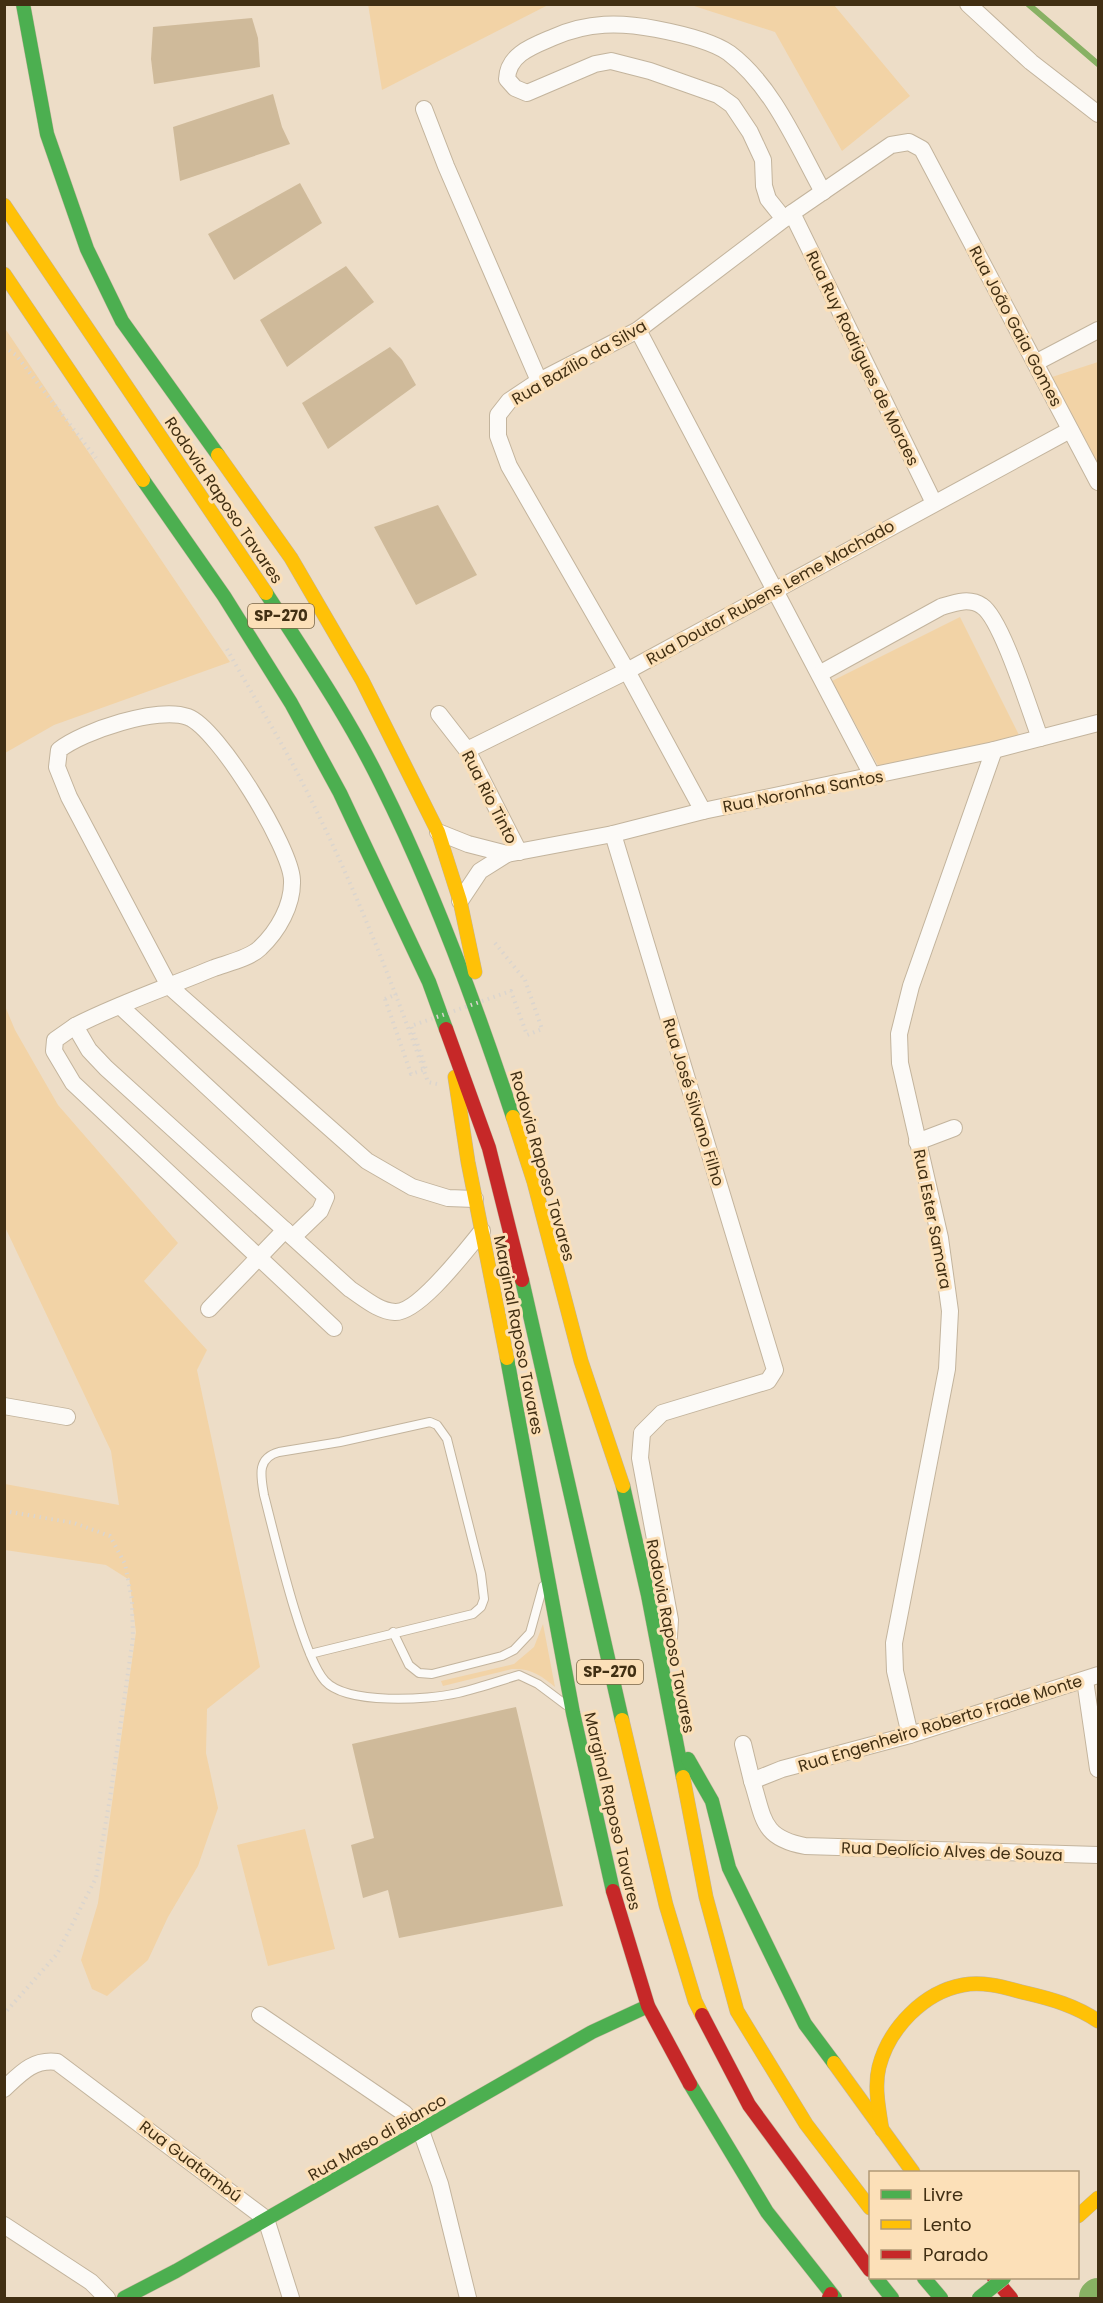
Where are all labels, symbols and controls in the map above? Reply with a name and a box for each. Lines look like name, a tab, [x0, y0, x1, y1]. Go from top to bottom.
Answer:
street label: Rua João Gaia Gomes	[963, 242, 1068, 411]
street label: Rua Ruy Rodrigues de Moraes	[800, 247, 925, 470]
street label: Rua Bazílio da Silva	[508, 314, 651, 410]
street label: Rodovia Raposo Tavares	[159, 412, 288, 588]
street label: Rua Doutor Rubens Leme Machado	[642, 514, 899, 671]
road number: SP-270	[248, 604, 314, 628]
street label: Rua Rio Tinto	[456, 747, 523, 848]
street label: Rua Noronha Santos	[721, 765, 885, 818]
street label: Rua José Silvano Filho	[657, 1015, 730, 1189]
street label: Rodovia Raposo Tavares	[504, 1068, 581, 1264]
street label: Rua Ester Samara	[908, 1147, 957, 1291]
street label: Marginal Raposo Tavares	[488, 1233, 549, 1437]
street label: Rodovia Raposo Tavares	[640, 1537, 701, 1735]
road number: SP-270	[577, 1660, 643, 1684]
street label: Rua Engenheiro Roberto Frade Monte	[795, 1669, 1085, 1778]
street label: Marginal Raposo Tavares	[579, 1710, 646, 1912]
street label: Rua Deolício Alves de Souza	[841, 1836, 1063, 1867]
street label: Rua Maso di Bianco	[304, 2088, 451, 2186]
street label: Rua Guatambú	[135, 2115, 247, 2208]
legend	[869, 2171, 1079, 2279]
text: Livre	[923, 2182, 963, 2207]
text: Lento	[923, 2212, 972, 2237]
text: Parado	[923, 2242, 988, 2267]

